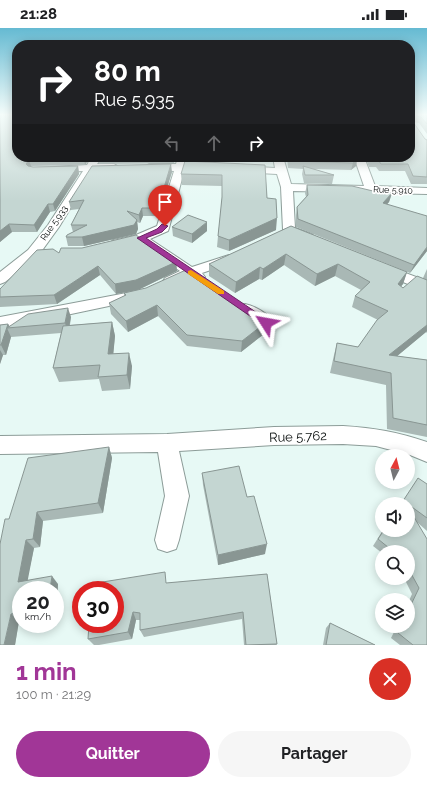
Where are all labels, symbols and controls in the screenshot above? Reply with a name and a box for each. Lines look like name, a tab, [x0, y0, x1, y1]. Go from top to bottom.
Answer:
text: 21:28	[20, 5, 57, 23]
text: 80 m	[94, 55, 161, 88]
icon: right	[28, 56, 80, 108]
text: Rue 5.935	[94, 89, 175, 110]
icon: left	[161, 132, 183, 154]
icon: ahead	[203, 132, 225, 154]
icon: right	[245, 132, 267, 154]
street label: Rue 5.910	[373, 184, 414, 196]
pin	[148, 185, 182, 226]
icon: arrive	[154, 191, 176, 213]
street label: Rue 5.933	[38, 204, 70, 242]
position arrow	[245, 302, 287, 344]
street label: Rue 5.762	[269, 428, 327, 445]
north arrow	[375, 449, 415, 489]
map controls	[375, 449, 415, 633]
button: sound	[375, 497, 415, 537]
button: search	[375, 545, 415, 585]
speed limit sign: 30	[72, 581, 124, 633]
text: 20	[26, 590, 50, 614]
button: layers	[375, 593, 415, 633]
text: km/h	[25, 611, 51, 622]
text: 1 min	[16, 657, 77, 686]
button: close	[369, 658, 411, 700]
text: 100 m · 21:29	[16, 687, 91, 702]
button: Quitter	[16, 731, 210, 777]
button: Partager	[218, 731, 411, 777]

